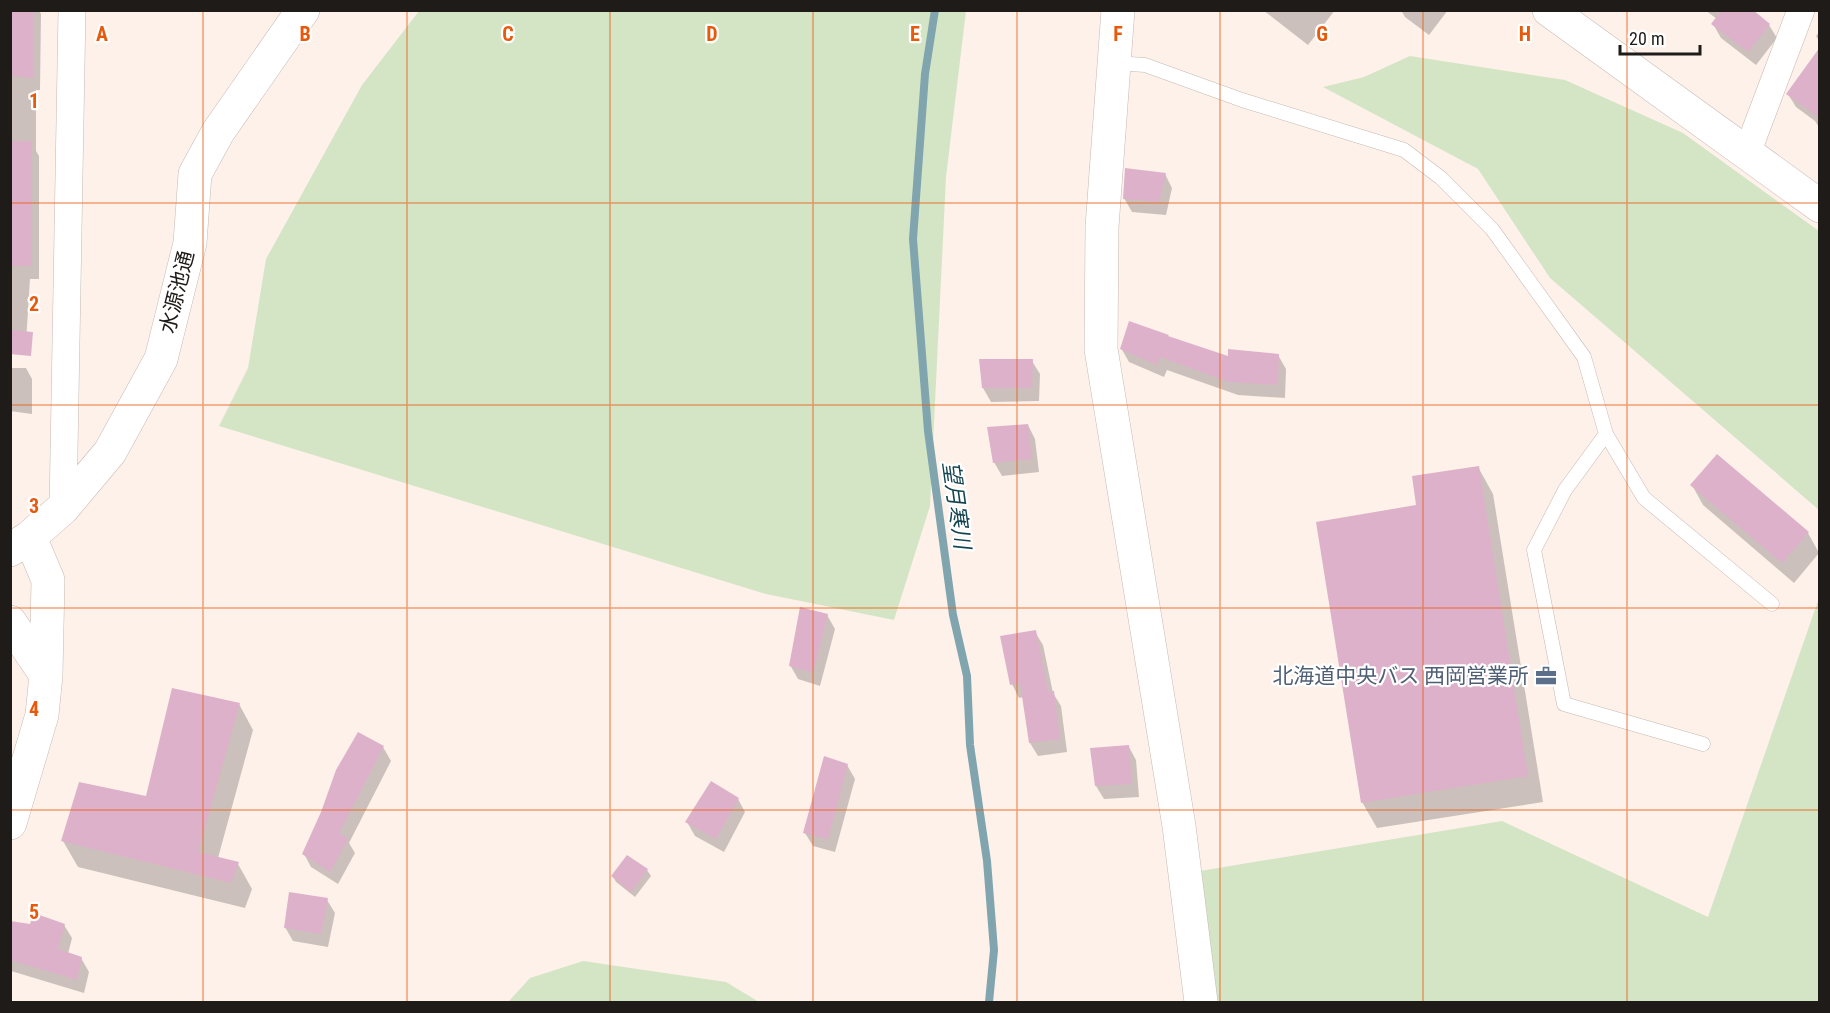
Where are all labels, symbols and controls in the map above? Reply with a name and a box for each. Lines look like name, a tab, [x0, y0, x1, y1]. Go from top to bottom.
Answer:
scale bar	[1620, 18, 1700, 56]
text: A	[96, 22, 108, 46]
text: B	[299, 22, 311, 46]
text: C	[502, 22, 514, 46]
text: D	[706, 22, 718, 46]
text: E	[910, 22, 920, 46]
text: F	[1113, 22, 1123, 46]
text: G	[1316, 22, 1328, 46]
text: H	[1519, 22, 1531, 46]
text: 20 m	[1629, 28, 1664, 49]
text: 1	[29, 89, 39, 113]
street label: 水源池通	[155, 248, 199, 336]
text: 2	[29, 292, 39, 316]
water label: 望月寒川	[938, 460, 975, 552]
text: 3	[29, 494, 39, 518]
place label: 北海道中央バス 西岡営業所	[1272, 664, 1529, 688]
office icon: 北海道中央バス 西岡営業所	[1534, 664, 1558, 688]
text: 4	[29, 697, 39, 721]
text: 5	[29, 900, 39, 924]

